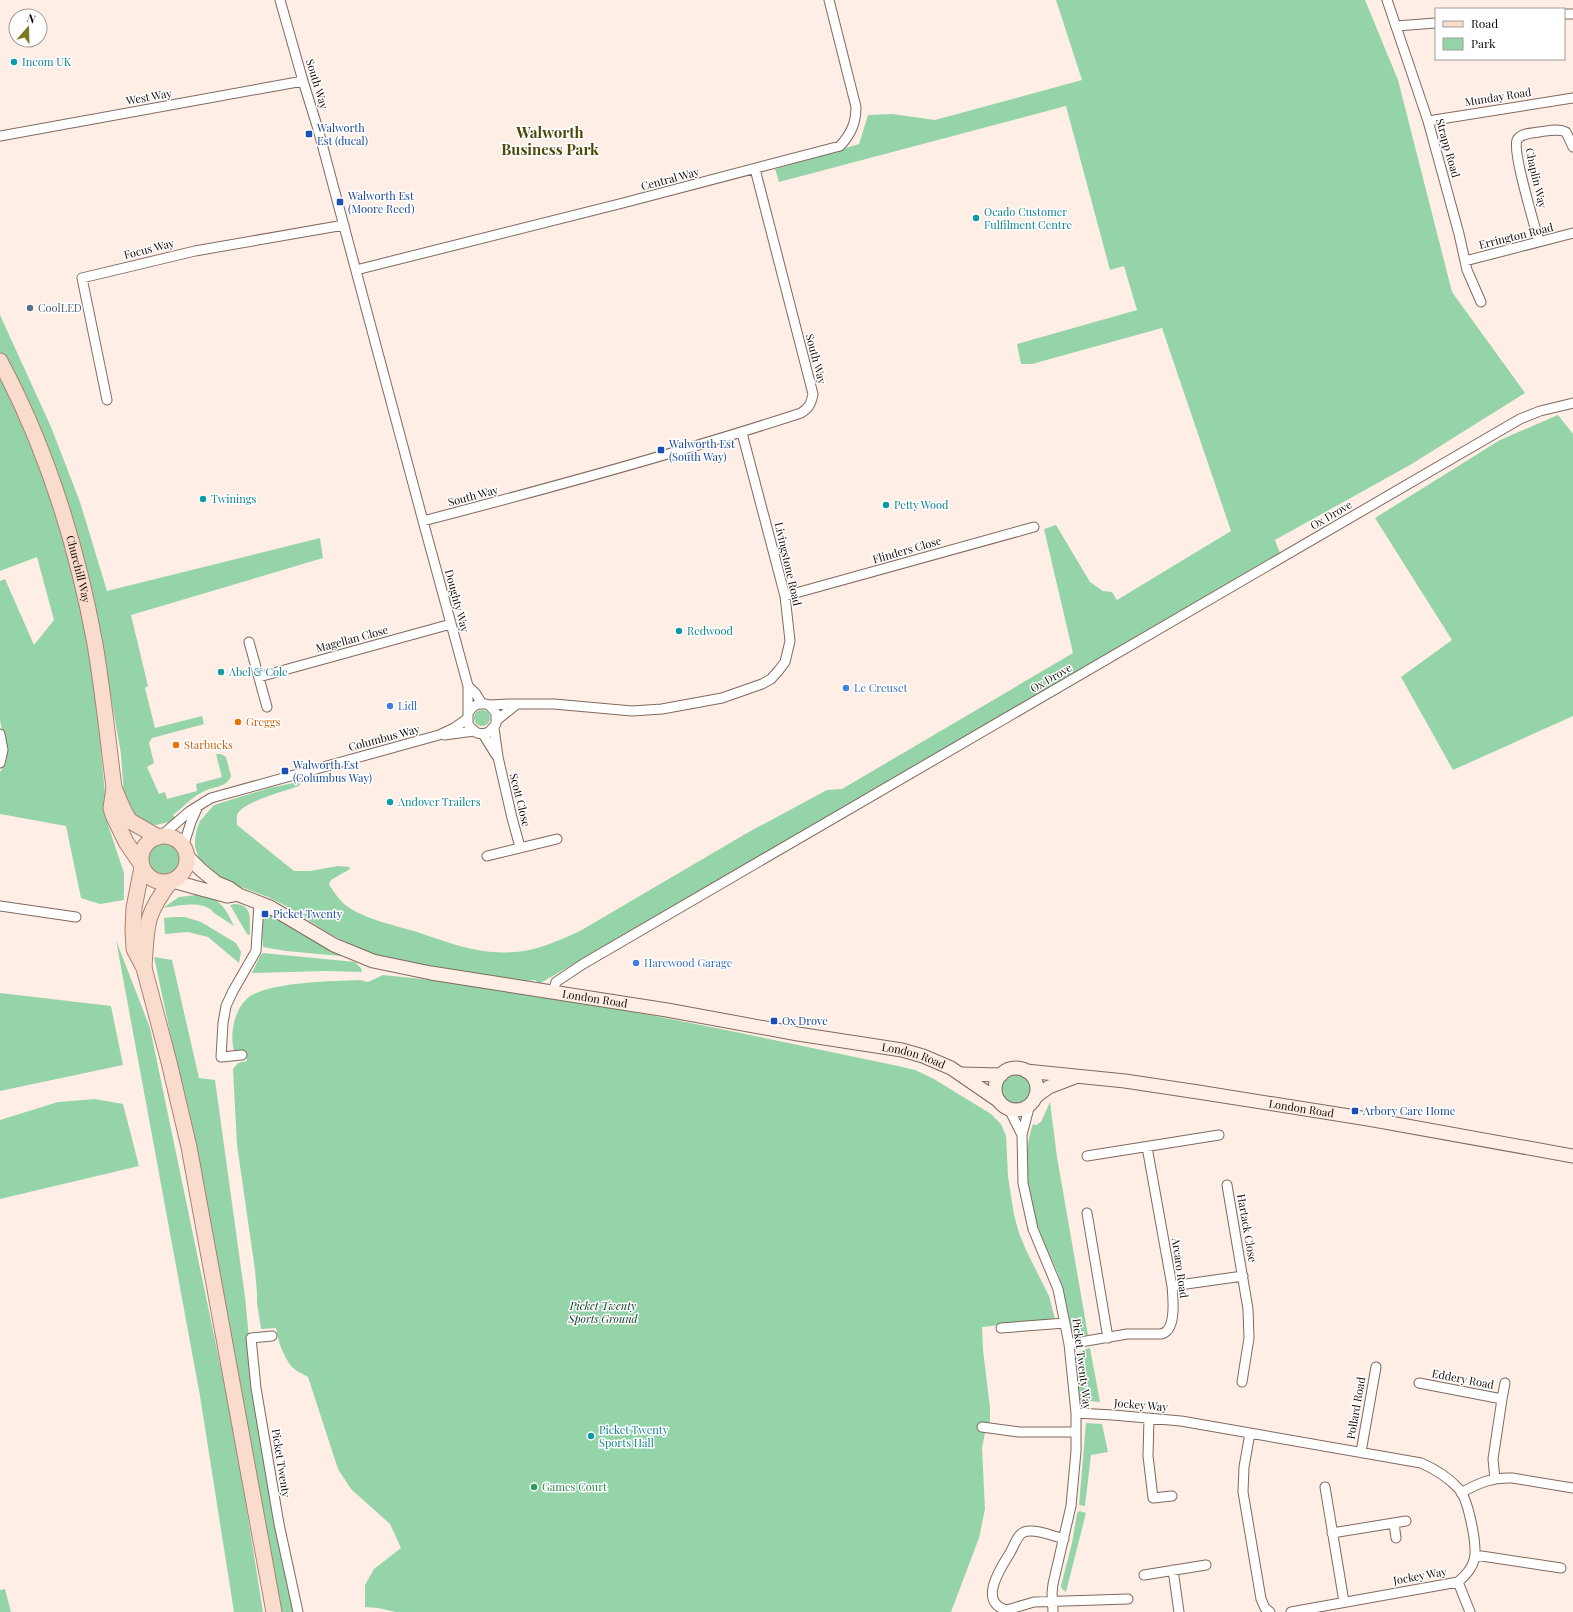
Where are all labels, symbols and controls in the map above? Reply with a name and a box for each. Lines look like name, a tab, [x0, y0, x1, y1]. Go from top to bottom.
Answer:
north arrow	[8, 8, 48, 48]
legend	[1435, 8, 1565, 60]
text: N	[25, 10, 38, 27]
text: Road	[1471, 15, 1498, 31]
text: Park	[1471, 35, 1496, 51]
place label: Incom UK	[22, 54, 72, 69]
marker: Incom UK	[9, 57, 19, 67]
street label: South Way	[303, 57, 332, 111]
street label: Munday Road	[1464, 84, 1533, 109]
street label: West Way	[124, 85, 173, 108]
street label: Strapp Road	[1433, 117, 1464, 180]
place label: Walworth Est (ducal)	[316, 120, 368, 148]
district label: Walworth Business Park	[501, 122, 599, 159]
marker: Walworth Est (ducal)	[304, 129, 314, 139]
street label: Chaplin Way	[1522, 146, 1551, 210]
street label: Central Way	[639, 163, 701, 194]
place label: Walworth Est (Moore Reed)	[347, 188, 414, 216]
marker: Walworth Est (Moore Reed)	[335, 197, 345, 207]
place label: Ocado Customer Fulfilment Centre	[984, 204, 1072, 232]
marker: Ocado Customer Fulfilment Centre	[971, 213, 981, 223]
street label: Errington Road	[1477, 219, 1555, 252]
street label: Focus Way	[122, 235, 176, 262]
place label: CoolLED	[38, 300, 82, 315]
marker: CoolLED	[25, 303, 35, 313]
street label: South Way	[803, 332, 831, 386]
place label: Walworth Est (South Way)	[668, 436, 735, 464]
marker: Walworth Est (South Way)	[656, 445, 666, 455]
street label: South Way	[446, 481, 500, 509]
place label: Twinings	[211, 491, 257, 506]
marker: Twinings	[198, 494, 208, 504]
street label: Ox Drove	[1307, 496, 1355, 532]
place label: Petty Wood	[894, 497, 949, 512]
marker: Petty Wood	[881, 500, 891, 510]
street label: Livingstone Road	[772, 521, 806, 608]
street label: Flinders Close	[871, 532, 943, 566]
street label: Churchill Way	[63, 533, 95, 605]
street label: Doughty Way	[442, 568, 473, 634]
street label: Magellan Close	[314, 622, 390, 655]
place label: Redwood	[687, 623, 734, 638]
marker: Redwood	[674, 626, 684, 636]
street label: Ox Drove	[1027, 659, 1075, 695]
place label: Abel & Cole	[228, 664, 288, 679]
marker: Abel & Cole	[216, 667, 226, 677]
place label: Le Creuset	[854, 680, 907, 695]
marker: Le Creuset	[841, 683, 851, 693]
place label: Lidl	[398, 698, 417, 713]
marker: Lidl	[385, 701, 395, 711]
place label: Greggs	[246, 714, 281, 729]
marker: Greggs	[233, 717, 243, 727]
street label: Columbus Way	[347, 721, 422, 754]
place label: Starbucks	[184, 737, 233, 752]
marker: Starbucks	[171, 740, 181, 750]
place label: Walworth Est (Columbus Way)	[292, 757, 372, 785]
marker: Walworth Est (Columbus Way)	[280, 766, 290, 776]
street label: Scott Close	[507, 772, 534, 828]
place label: Andover Trailers	[397, 794, 481, 809]
marker: Andover Trailers	[385, 797, 395, 807]
place label: Picket Twenty	[273, 906, 343, 921]
marker: Picket Twenty	[260, 909, 270, 919]
place label: Harewood Garage	[644, 955, 733, 970]
marker: Harewood Garage	[631, 958, 641, 968]
street label: London Road	[561, 986, 629, 1011]
place label: Ox Drove	[782, 1013, 828, 1028]
marker: Ox Drove	[769, 1016, 779, 1026]
street label: London Road	[881, 1039, 949, 1072]
street label: London Road	[1268, 1095, 1336, 1121]
place label: Arbory Care Home	[1362, 1103, 1456, 1118]
marker: Arbory Care Home	[1350, 1106, 1360, 1116]
street label: Hartack Close	[1234, 1193, 1261, 1264]
street label: Arcaro Road	[1169, 1236, 1192, 1300]
park label: Picket Twenty Sports Ground	[568, 1298, 639, 1326]
street label: Picket Twenty Way	[1069, 1318, 1096, 1411]
street label: Eddery Road	[1431, 1365, 1496, 1392]
street label: Pollard Road	[1343, 1375, 1368, 1440]
street label: Jockey Way	[1113, 1395, 1169, 1414]
place label: Picket Twenty Sports Hall	[599, 1422, 669, 1450]
street label: Picket Twenty	[269, 1428, 294, 1499]
marker: Picket Twenty Sports Hall	[586, 1431, 596, 1441]
place label: Games Court	[542, 1479, 607, 1494]
marker: Games Court	[529, 1482, 539, 1492]
street label: Jockey Way	[1391, 1563, 1448, 1588]

